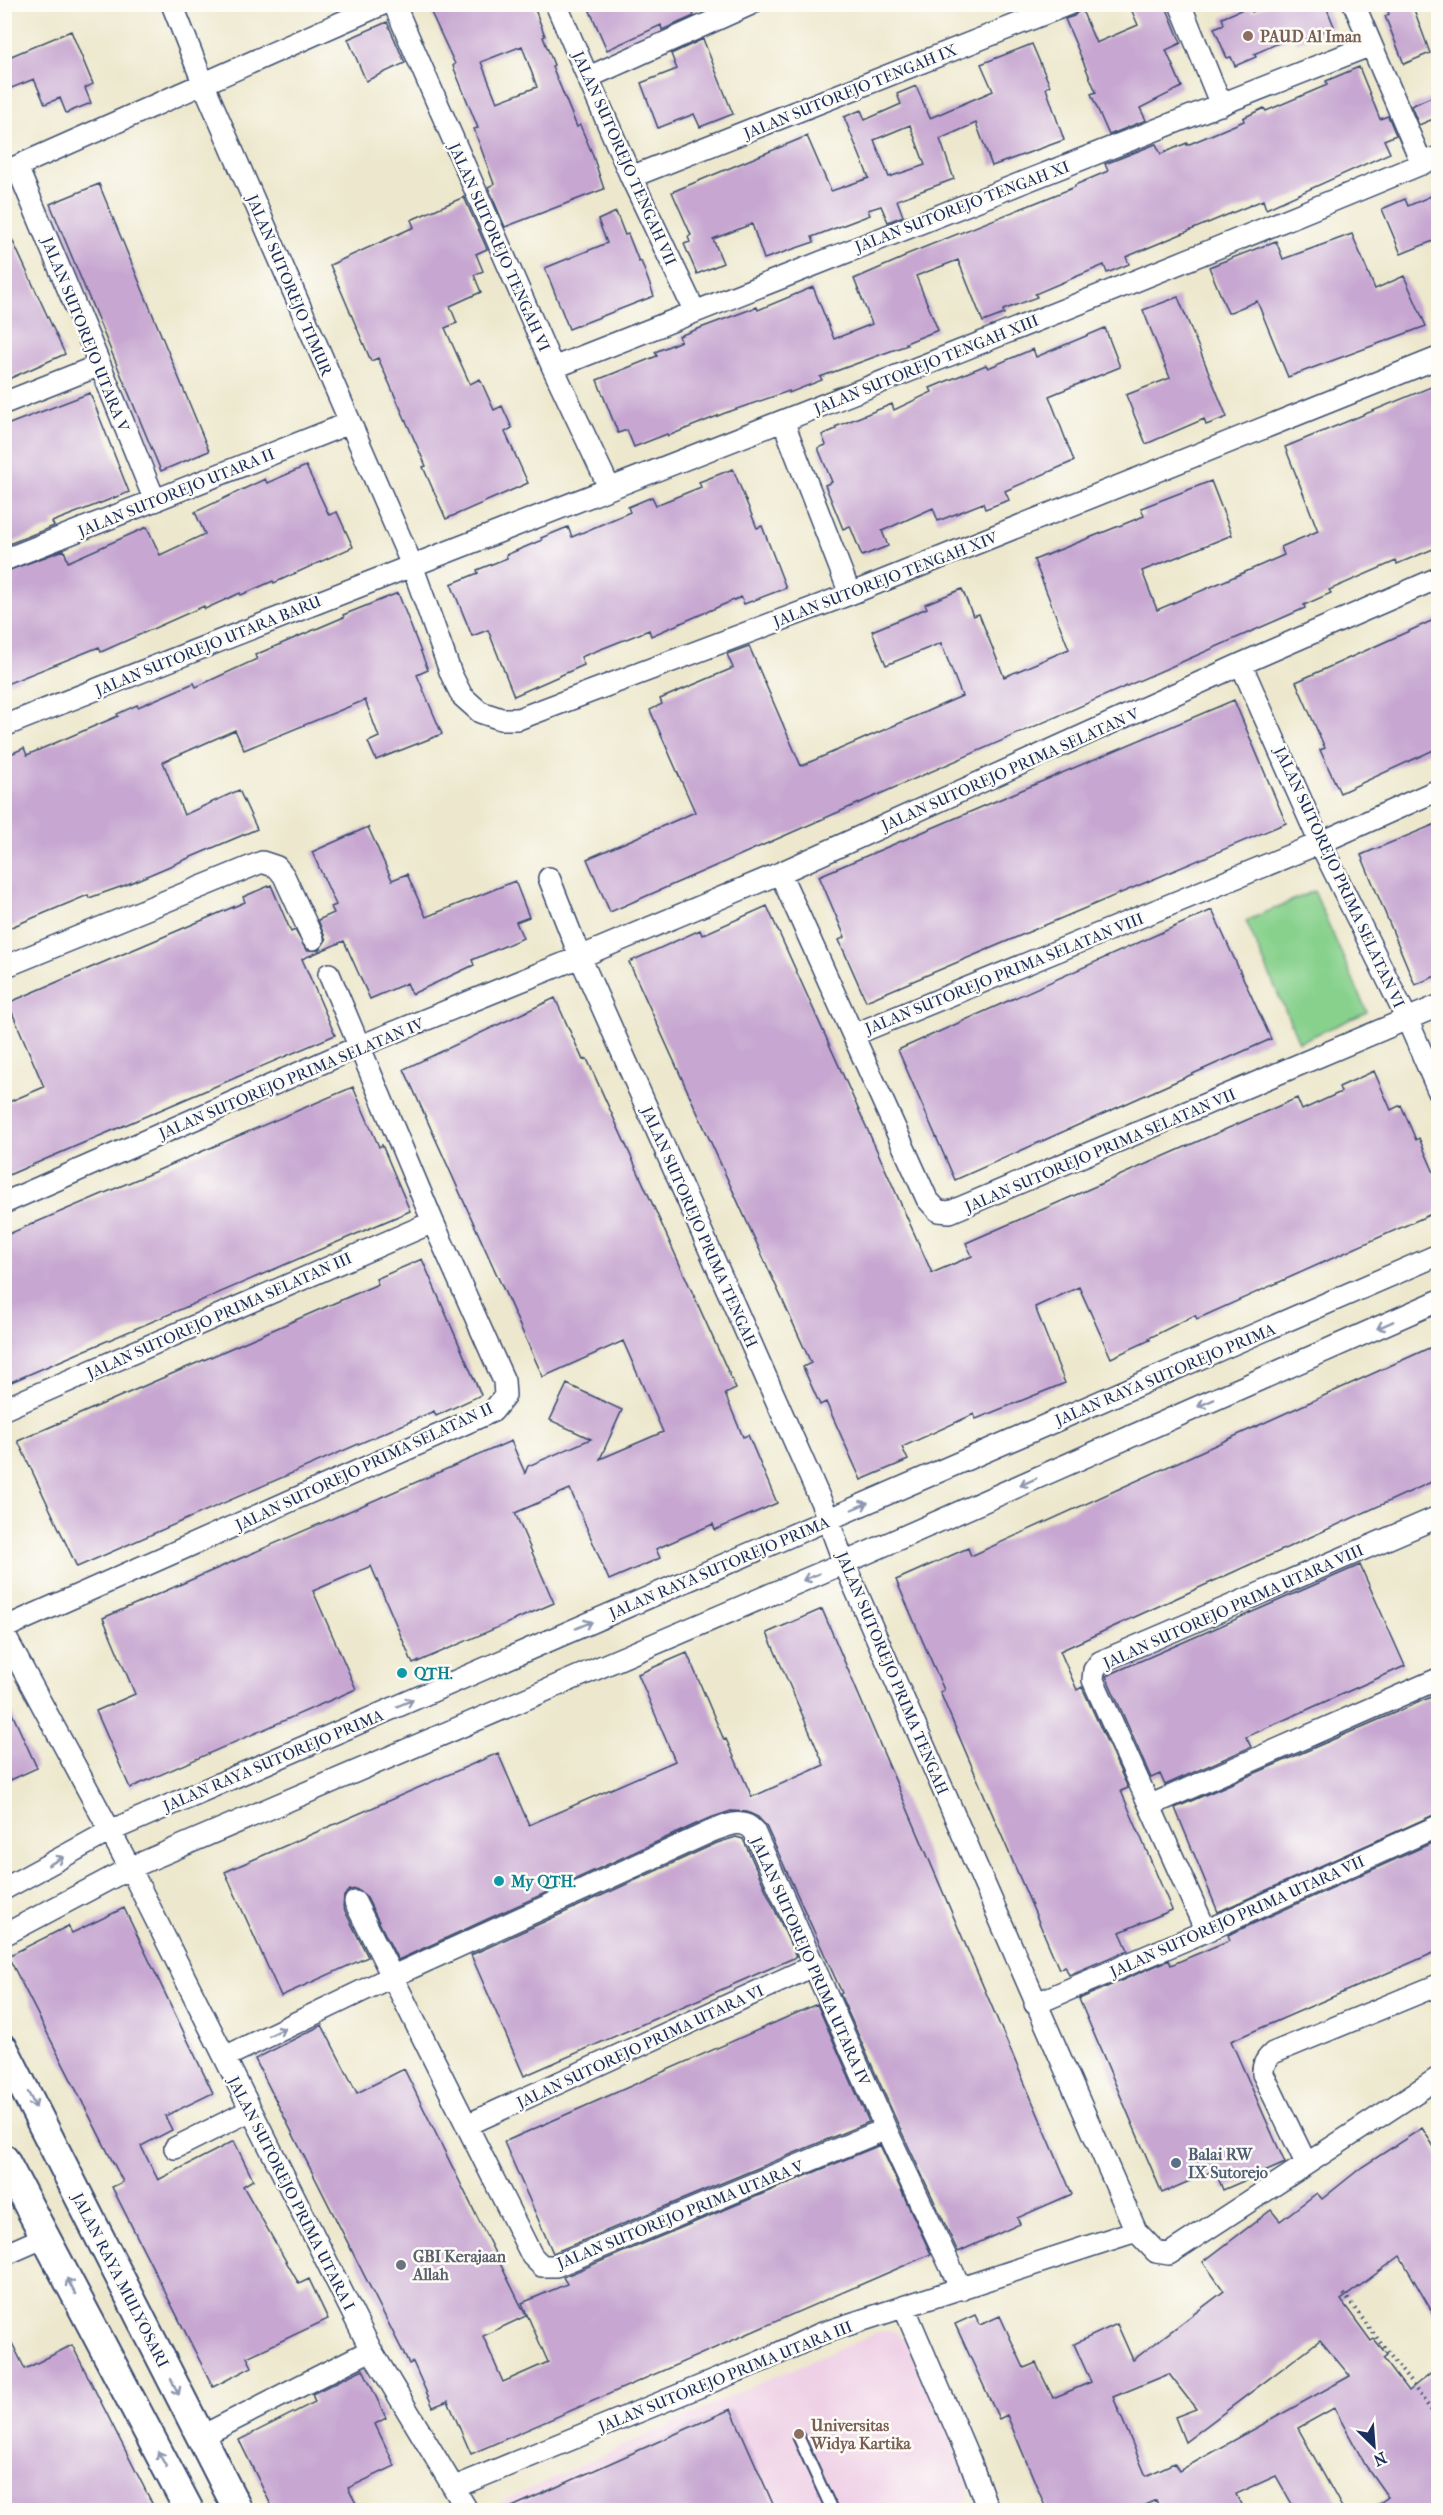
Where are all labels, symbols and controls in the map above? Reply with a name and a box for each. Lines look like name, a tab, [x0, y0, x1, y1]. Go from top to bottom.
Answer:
place label: PAUD Al Iman	[1260, 27, 1362, 46]
marker: PAUD Al Iman	[1241, 29, 1255, 43]
street label: JALAN SUTOREJO TENGAH IX	[739, 40, 960, 144]
street label: JALAN SUTOREJO TENGAH VII	[568, 46, 681, 268]
street label: JALAN SUTOREJO TENGAH VI	[444, 138, 554, 354]
street label: JALAN SUTOREJO TENGAH XI	[850, 157, 1072, 257]
street label: JALAN SUTOREJO TIMUR	[242, 190, 337, 380]
street label: JALAN SUTOREJO UTARA V	[37, 232, 134, 435]
street label: JALAN SUTOREJO TENGAH XIII	[809, 311, 1041, 419]
street label: JALAN SUTOREJO UTARA II	[73, 444, 277, 541]
street label: JALAN SUTOREJO TENGAH XIV	[768, 528, 1001, 632]
street label: JALAN SUTOREJO UTARA BARU	[91, 591, 324, 700]
street label: JALAN SUTOREJO PRIMA SELATAN V	[877, 704, 1142, 836]
street label: JALAN SUTOREJO PRIMA SELATAN VI	[1270, 742, 1409, 1011]
street label: JALAN SUTOREJO PRIMA SELATAN VIII	[860, 909, 1146, 1039]
street label: JALAN SUTOREJO PRIMA SELATAN IV	[154, 1014, 427, 1144]
street label: JALAN SUTOREJO PRIMA SELATAN VII	[960, 1085, 1238, 1217]
street label: JALAN SUTOREJO PRIMA TENGAH	[637, 1102, 762, 1351]
street label: JALAN SUTOREJO PRIMA SELATAN III	[82, 1248, 355, 1384]
street label: JALAN RAYA SUTOREJO PRIMA	[1050, 1319, 1279, 1430]
one-way arrow	[1376, 1320, 1394, 1331]
street label: JALAN SUTOREJO PRIMA SELATAN II	[231, 1398, 496, 1535]
one-way arrow	[1198, 1398, 1216, 1409]
one-way arrow	[1019, 1477, 1038, 1488]
one-way arrow	[850, 1500, 868, 1511]
street label: JALAN RAYA SUTOREJO PRIMA	[604, 1512, 833, 1623]
street label: JALAN SUTOREJO PRIMA UTARA VIII	[1098, 1540, 1366, 1673]
street label: JALAN SUTOREJO PRIMA TENGAH	[832, 1547, 953, 1798]
one-way arrow	[802, 1572, 821, 1583]
one-way arrow	[575, 1619, 593, 1630]
place label: QTH.	[414, 1664, 453, 1683]
marker: QTH.	[395, 1666, 409, 1680]
one-way arrow	[396, 1697, 414, 1708]
street label: JALAN RAYA SUTOREJO PRIMA	[158, 1705, 387, 1816]
street label: JALAN SUTOREJO PRIMA UTARA IV	[746, 1832, 874, 2089]
street label: JALAN SUTOREJO PRIMA UTARA VII	[1105, 1852, 1367, 1982]
one-way arrow	[47, 1855, 64, 1867]
place label: My QTH.	[510, 1872, 576, 1892]
marker: My QTH.	[492, 1874, 506, 1888]
street label: JALAN SUTOREJO PRIMA UTARA VI	[512, 1981, 767, 2113]
one-way arrow	[268, 2025, 286, 2037]
street label: JALAN SUTOREJO PRIMA UTARA I	[223, 2071, 359, 2313]
one-way arrow	[26, 2091, 38, 2109]
place label: Balai RW IX Sutorejo	[1188, 2145, 1268, 2182]
street label: JALAN SUTOREJO PRIMA UTARA V	[552, 2156, 807, 2273]
marker: Balai RW IX Sutorejo	[1169, 2156, 1183, 2170]
street label: JALAN RAYA MULYOSARI	[67, 2188, 173, 2371]
place label: GBI Kerajaan Allah	[412, 2247, 507, 2284]
marker: GBI Kerajaan Allah	[394, 2258, 408, 2272]
one-way arrow	[65, 2278, 76, 2296]
street label: JALAN SUTOREJO PRIMA UTARA III	[594, 2317, 855, 2437]
one-way arrow	[170, 2378, 182, 2396]
place label: Universitas Widya Kartika	[810, 2416, 912, 2454]
north arrow	[1344, 2416, 1404, 2476]
marker: Universitas Widya Kartika	[792, 2427, 806, 2441]
text: N	[1370, 2448, 1390, 2471]
one-way arrow	[156, 2450, 167, 2468]

